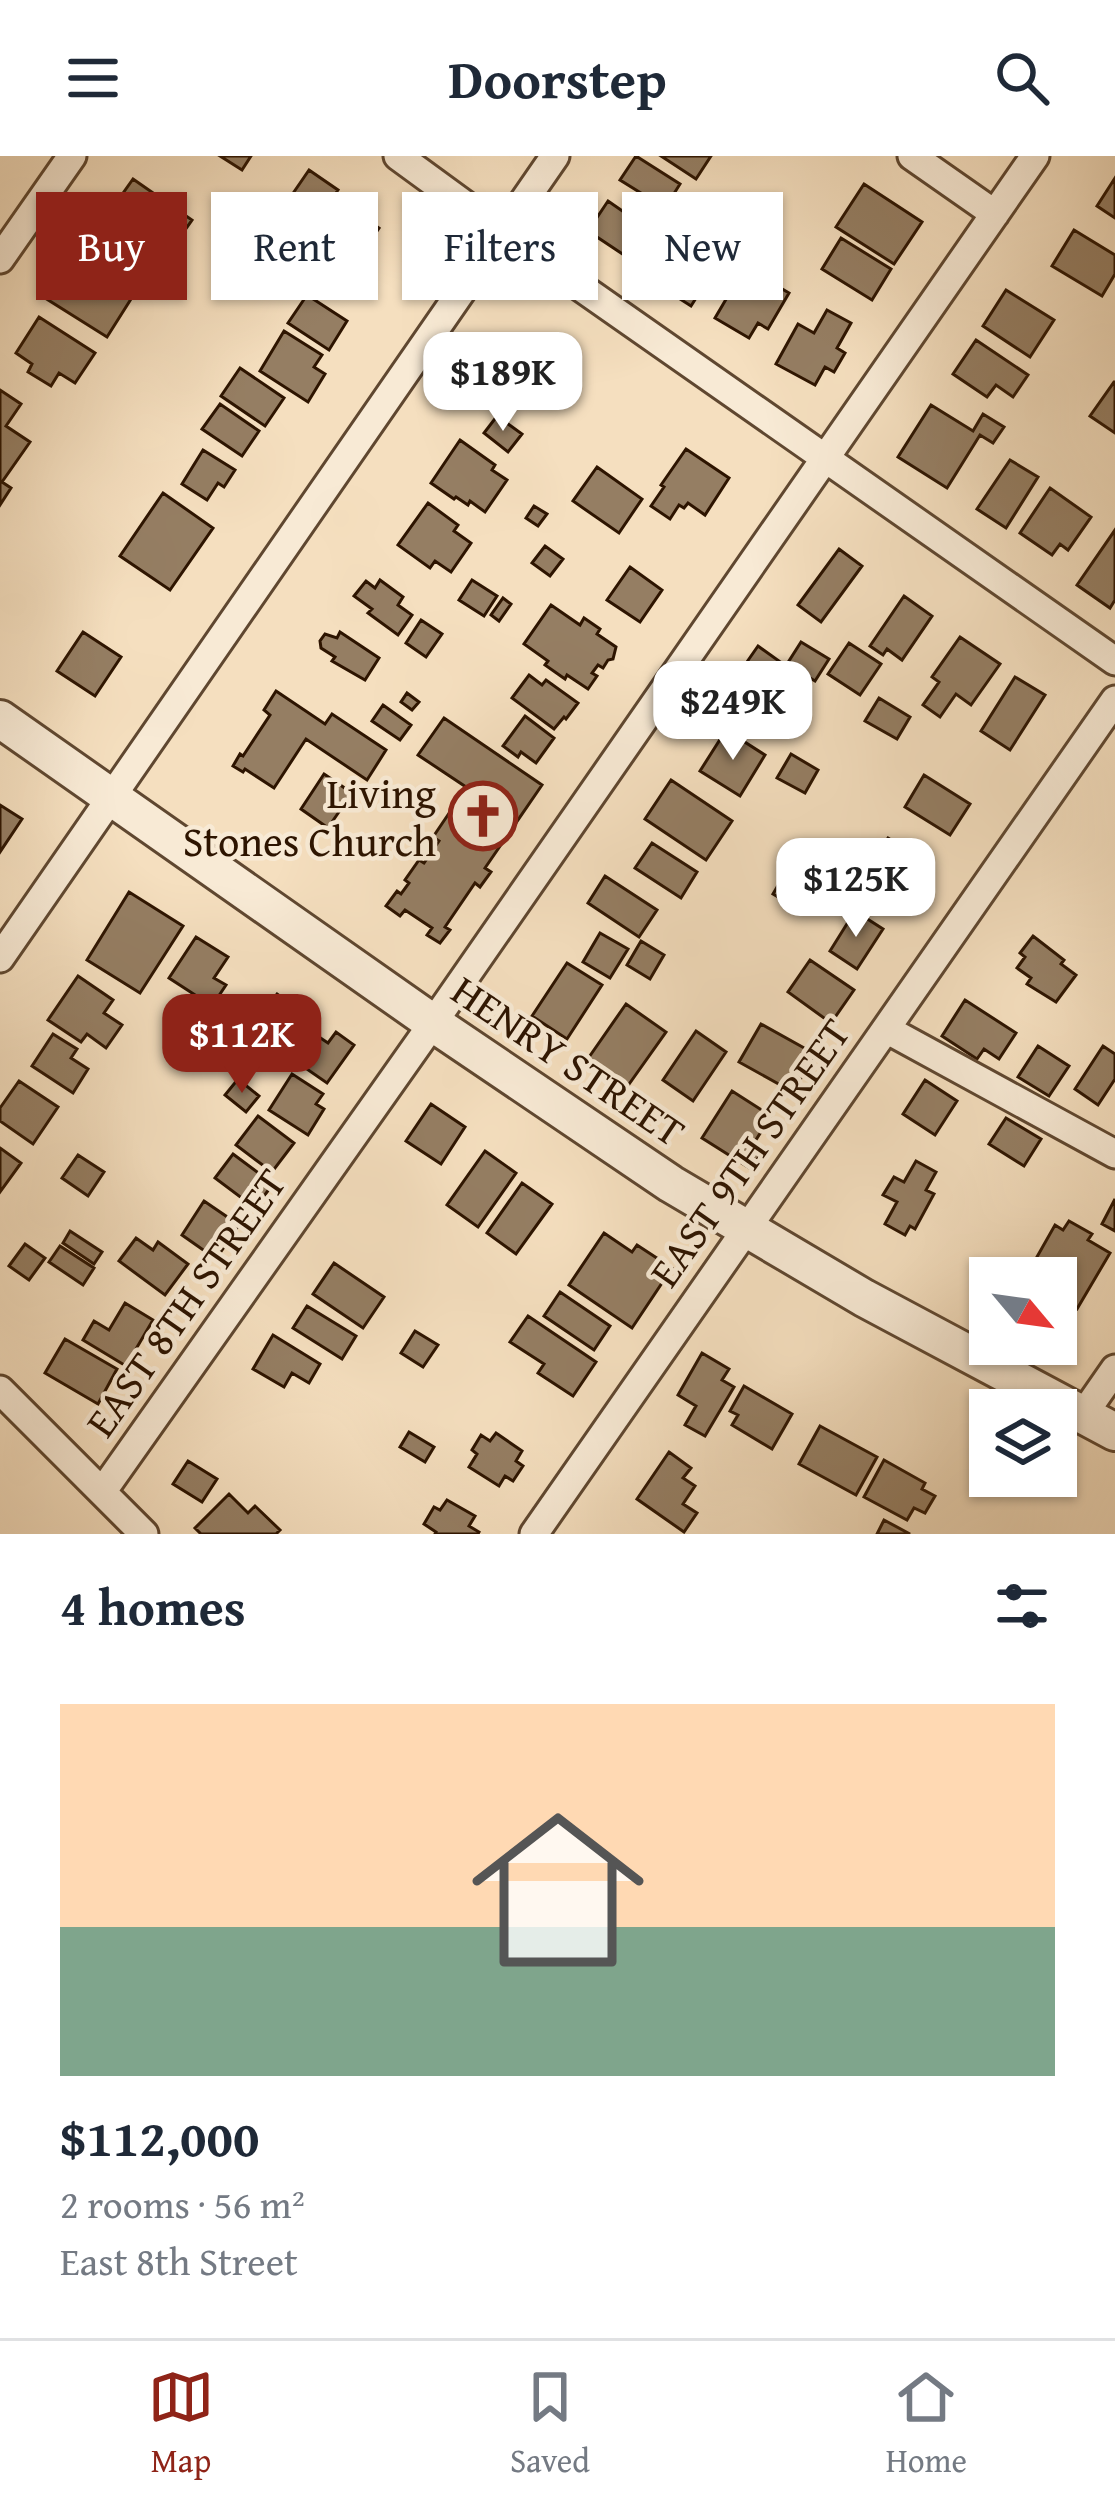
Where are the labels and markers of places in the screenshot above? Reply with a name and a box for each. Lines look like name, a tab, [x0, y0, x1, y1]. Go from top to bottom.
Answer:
pin: $189K	[419, 332, 587, 434]
pin: $249K	[649, 661, 817, 763]
place label: Living Stones Church	[183, 762, 436, 871]
church icon: Living Stones Church	[448, 781, 518, 851]
pin: $125K	[772, 838, 940, 940]
pin: $112K	[158, 994, 326, 1096]

